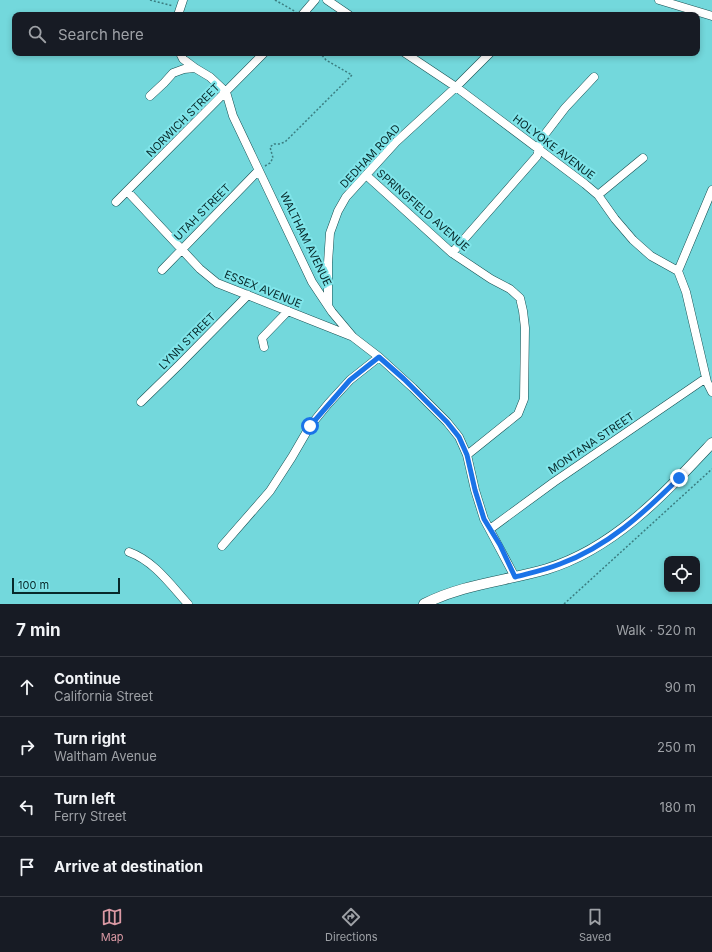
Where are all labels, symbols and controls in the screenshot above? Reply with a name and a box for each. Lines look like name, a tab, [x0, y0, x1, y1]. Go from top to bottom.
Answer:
search box	[12, 12, 700, 56]
icon: search	[26, 23, 48, 45]
text: Search here	[58, 25, 144, 44]
street label: NORWICH STREET	[143, 80, 223, 160]
street label: HOLYOKE AVENUE	[510, 112, 598, 182]
street label: DEDHAM ROAD	[337, 121, 403, 191]
street label: SPRINGFIELD AVENUE	[374, 166, 472, 254]
street label: UTAH STREET	[171, 181, 233, 243]
street label: WALTHAM AVENUE	[277, 190, 335, 288]
street label: ESSEX AVENUE	[222, 267, 304, 311]
street label: LYNN STREET	[156, 310, 218, 372]
street label: MONTANA STREET	[545, 409, 637, 477]
route start	[301, 417, 319, 435]
route end	[670, 469, 688, 487]
map controls	[664, 556, 700, 592]
button: locate	[664, 556, 700, 592]
scale bar	[12, 576, 120, 595]
text: 100 m	[18, 578, 49, 592]
text: 7 min	[16, 620, 61, 640]
text: Walk · 520 m	[616, 622, 696, 638]
text: Continue	[54, 669, 121, 688]
icon: ahead	[16, 676, 38, 698]
text: 90 m	[665, 679, 696, 695]
text: California Street	[54, 688, 153, 704]
text: Turn right	[54, 729, 126, 748]
icon: right	[16, 736, 38, 758]
text: 250 m	[657, 739, 696, 755]
text: Waltham Avenue	[54, 748, 157, 764]
text: Turn left	[54, 789, 115, 808]
icon: left	[16, 796, 38, 818]
text: 180 m	[659, 799, 696, 815]
text: Ferry Street	[54, 808, 127, 824]
icon: arrive	[16, 856, 38, 878]
text: Arrive at destination	[54, 857, 203, 876]
tab: Map	[101, 906, 124, 944]
tab: Directions	[325, 906, 378, 944]
tab: Saved	[579, 906, 611, 944]

